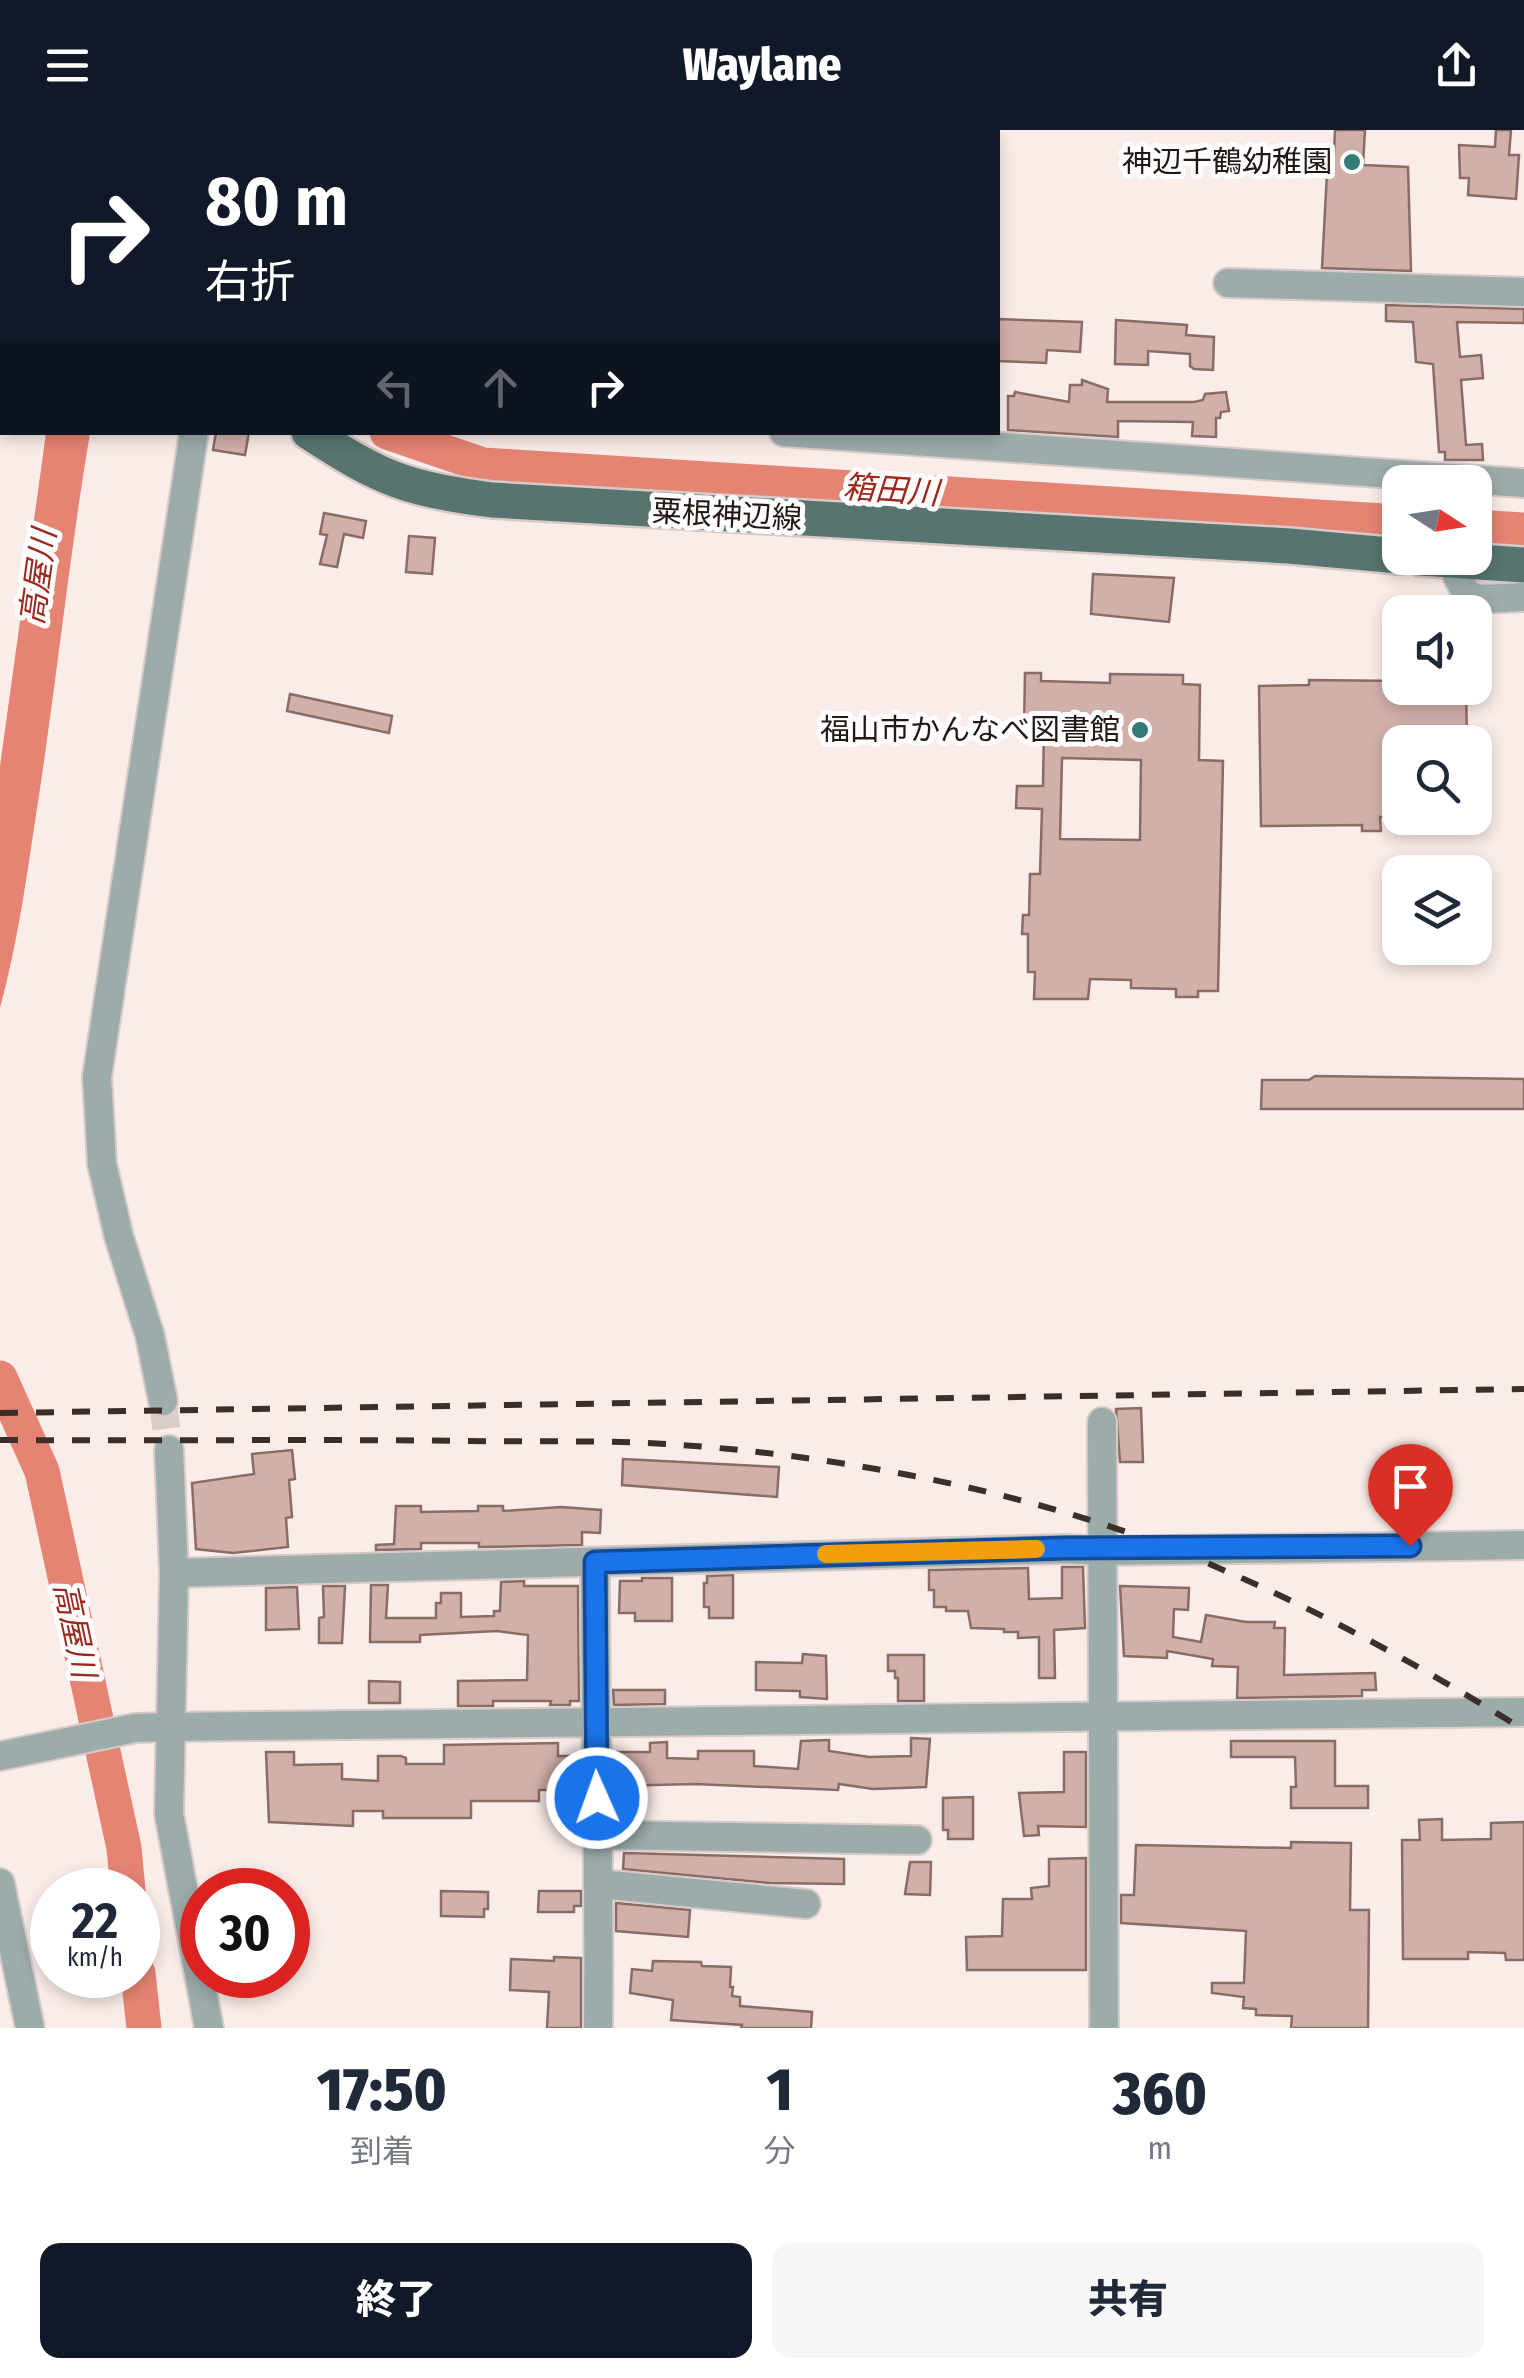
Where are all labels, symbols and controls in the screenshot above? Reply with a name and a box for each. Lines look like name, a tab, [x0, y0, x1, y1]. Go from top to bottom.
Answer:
icon: menu	[40, 38, 95, 93]
text: Waylane	[683, 38, 841, 92]
icon: share	[1429, 38, 1484, 93]
place label: 神辺千鶴幼稚園	[1122, 144, 1332, 180]
marker: 神辺千鶴幼稚園	[1341, 151, 1363, 173]
text: 80 m	[205, 160, 348, 244]
icon: right	[40, 170, 170, 300]
text: 右折	[205, 255, 295, 309]
icon: left	[368, 360, 423, 415]
icon: ahead	[473, 360, 528, 415]
icon: right	[578, 360, 633, 415]
north arrow	[1382, 465, 1492, 575]
map controls	[1382, 465, 1492, 965]
water label: 箱田川	[842, 468, 943, 513]
street label: 粟根神辺線	[651, 493, 803, 537]
water label: 高屋川	[13, 524, 64, 627]
button: sound	[1382, 595, 1492, 705]
place label: 福山市かんなべ図書館	[820, 712, 1120, 748]
marker: 福山市かんなべ図書館	[1129, 719, 1151, 741]
button: search	[1382, 725, 1492, 835]
button: layers	[1382, 855, 1492, 965]
pin	[1368, 1444, 1453, 1547]
icon: arrive	[1383, 1459, 1438, 1514]
water label: 高屋川	[46, 1579, 104, 1684]
position arrow	[545, 1746, 649, 1850]
speed limit sign: 30	[180, 1868, 310, 1998]
text: 22	[72, 1891, 118, 1951]
text: km/h	[67, 1943, 123, 1973]
text: 17:50	[317, 2054, 447, 2126]
text: 1	[767, 2054, 793, 2126]
text: 360	[1113, 2058, 1207, 2130]
text: m	[1148, 2129, 1172, 2167]
text: 到着	[350, 2132, 414, 2170]
text: 分	[764, 2132, 796, 2170]
button: 終了	[40, 2243, 752, 2358]
button: 共有	[772, 2243, 1484, 2358]

